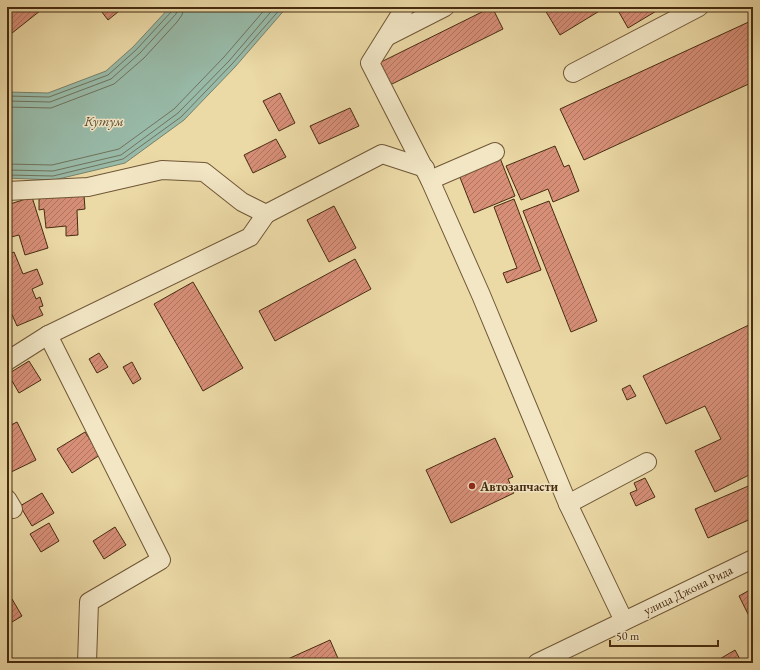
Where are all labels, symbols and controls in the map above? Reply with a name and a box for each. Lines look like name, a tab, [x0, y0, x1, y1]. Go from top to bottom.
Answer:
water label: Кутум	[83, 112, 124, 130]
place label: Автозапчасти	[479, 478, 559, 495]
marker: Автозапчасти	[467, 481, 477, 491]
street label: улица Джона Рида	[641, 561, 736, 619]
scale bar	[610, 622, 718, 648]
text: 50 m	[616, 628, 640, 644]

